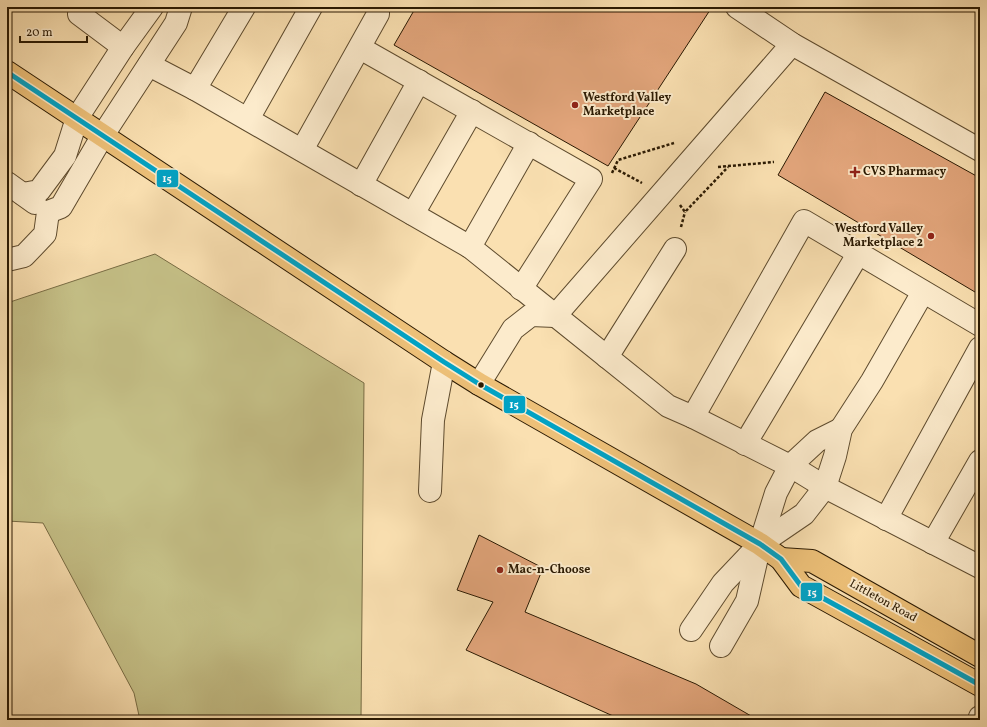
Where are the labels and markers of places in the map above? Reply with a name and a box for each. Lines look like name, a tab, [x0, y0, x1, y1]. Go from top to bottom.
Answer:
place label: Westford Valley Marketplace	[583, 90, 672, 120]
marker: Westford Valley Marketplace	[570, 100, 580, 110]
place label: CVS Pharmacy	[863, 164, 946, 180]
marker: CVS Pharmacy	[850, 167, 860, 177]
place label: Westford Valley Marketplace 2	[835, 221, 923, 251]
marker: Westford Valley Marketplace 2	[926, 231, 936, 241]
unlabelled marker	[476, 380, 486, 390]
place label: Mac-n-Choose	[508, 562, 590, 578]
marker: Mac-n-Choose	[495, 565, 505, 575]

